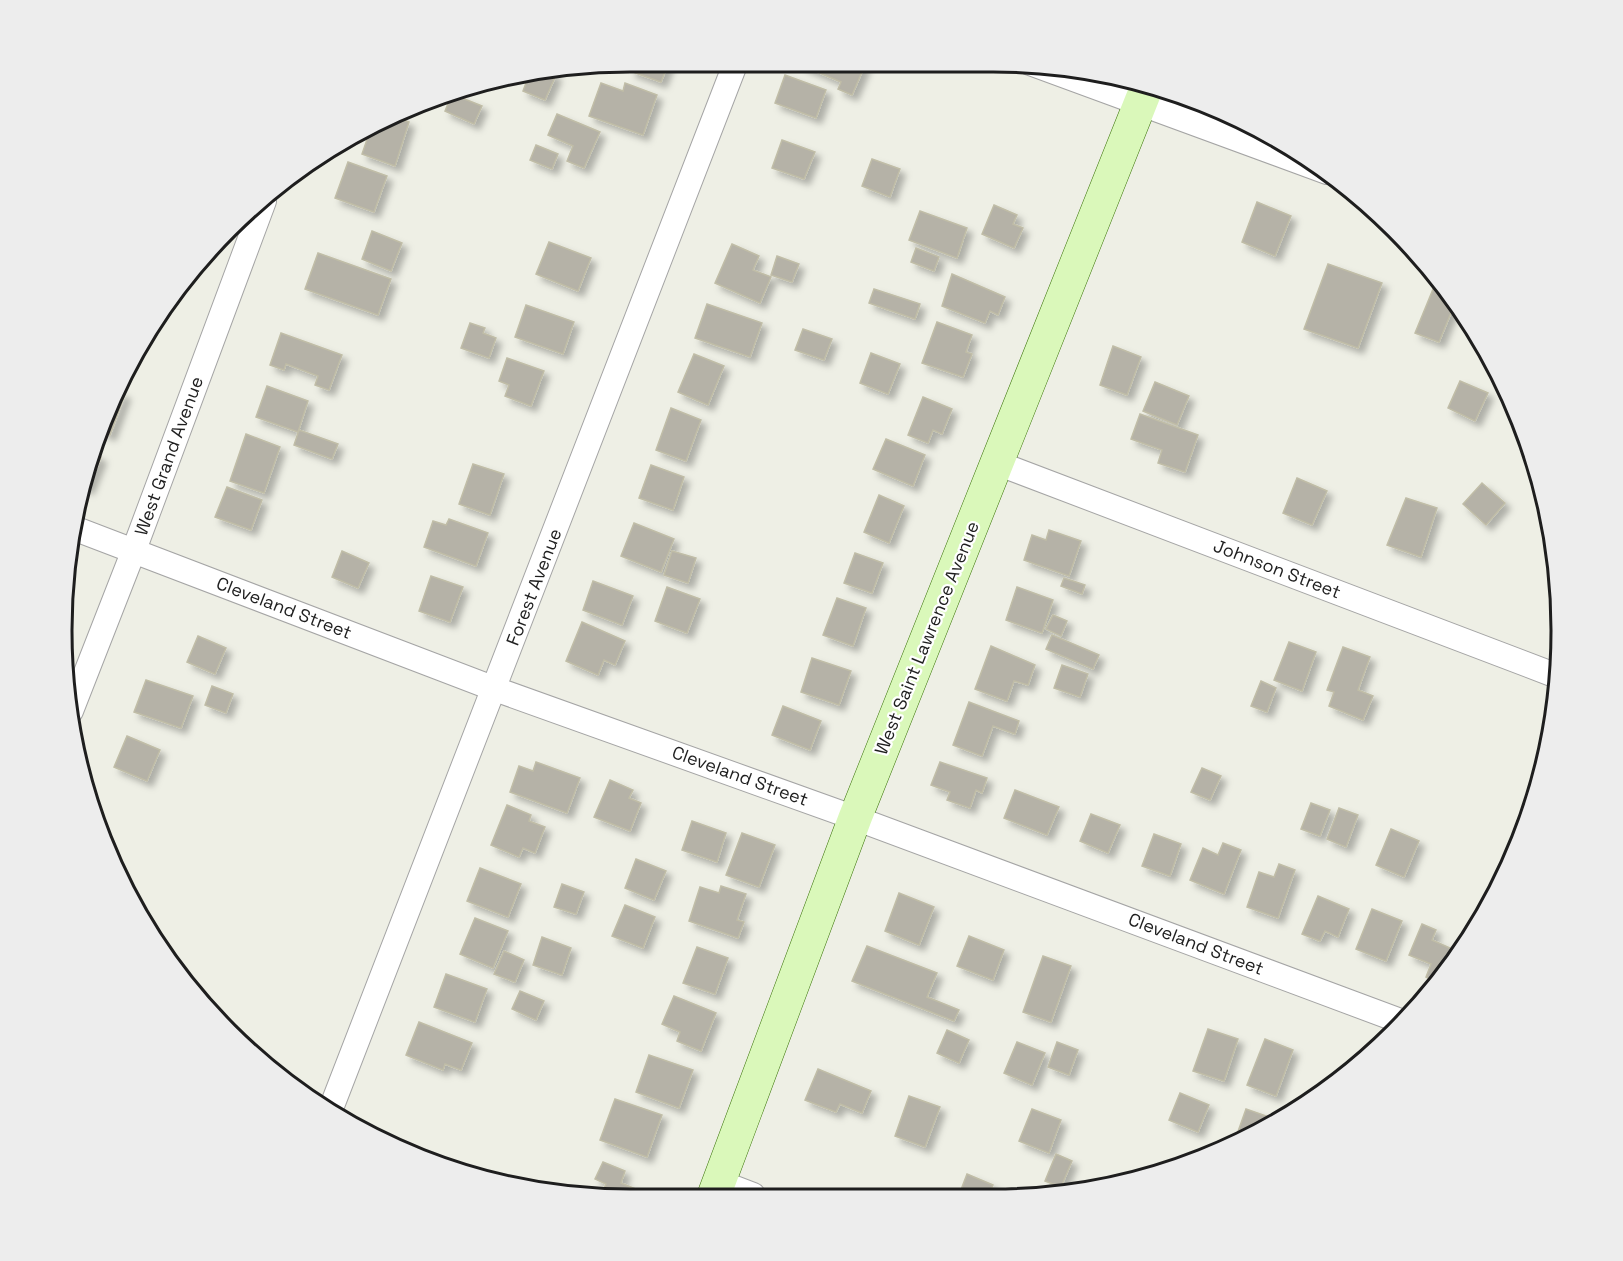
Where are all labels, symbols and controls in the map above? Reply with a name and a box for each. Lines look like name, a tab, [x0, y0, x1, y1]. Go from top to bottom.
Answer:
street label: West Grand Avenue	[129, 373, 208, 539]
street label: West Saint Lawrence Avenue	[869, 518, 984, 758]
street label: Forest Avenue	[501, 525, 566, 649]
street label: Johnson Street	[1210, 534, 1344, 603]
street label: Cleveland Street	[213, 571, 355, 644]
street label: Cleveland Street	[669, 740, 811, 811]
street label: Cleveland Street	[1125, 907, 1267, 980]

